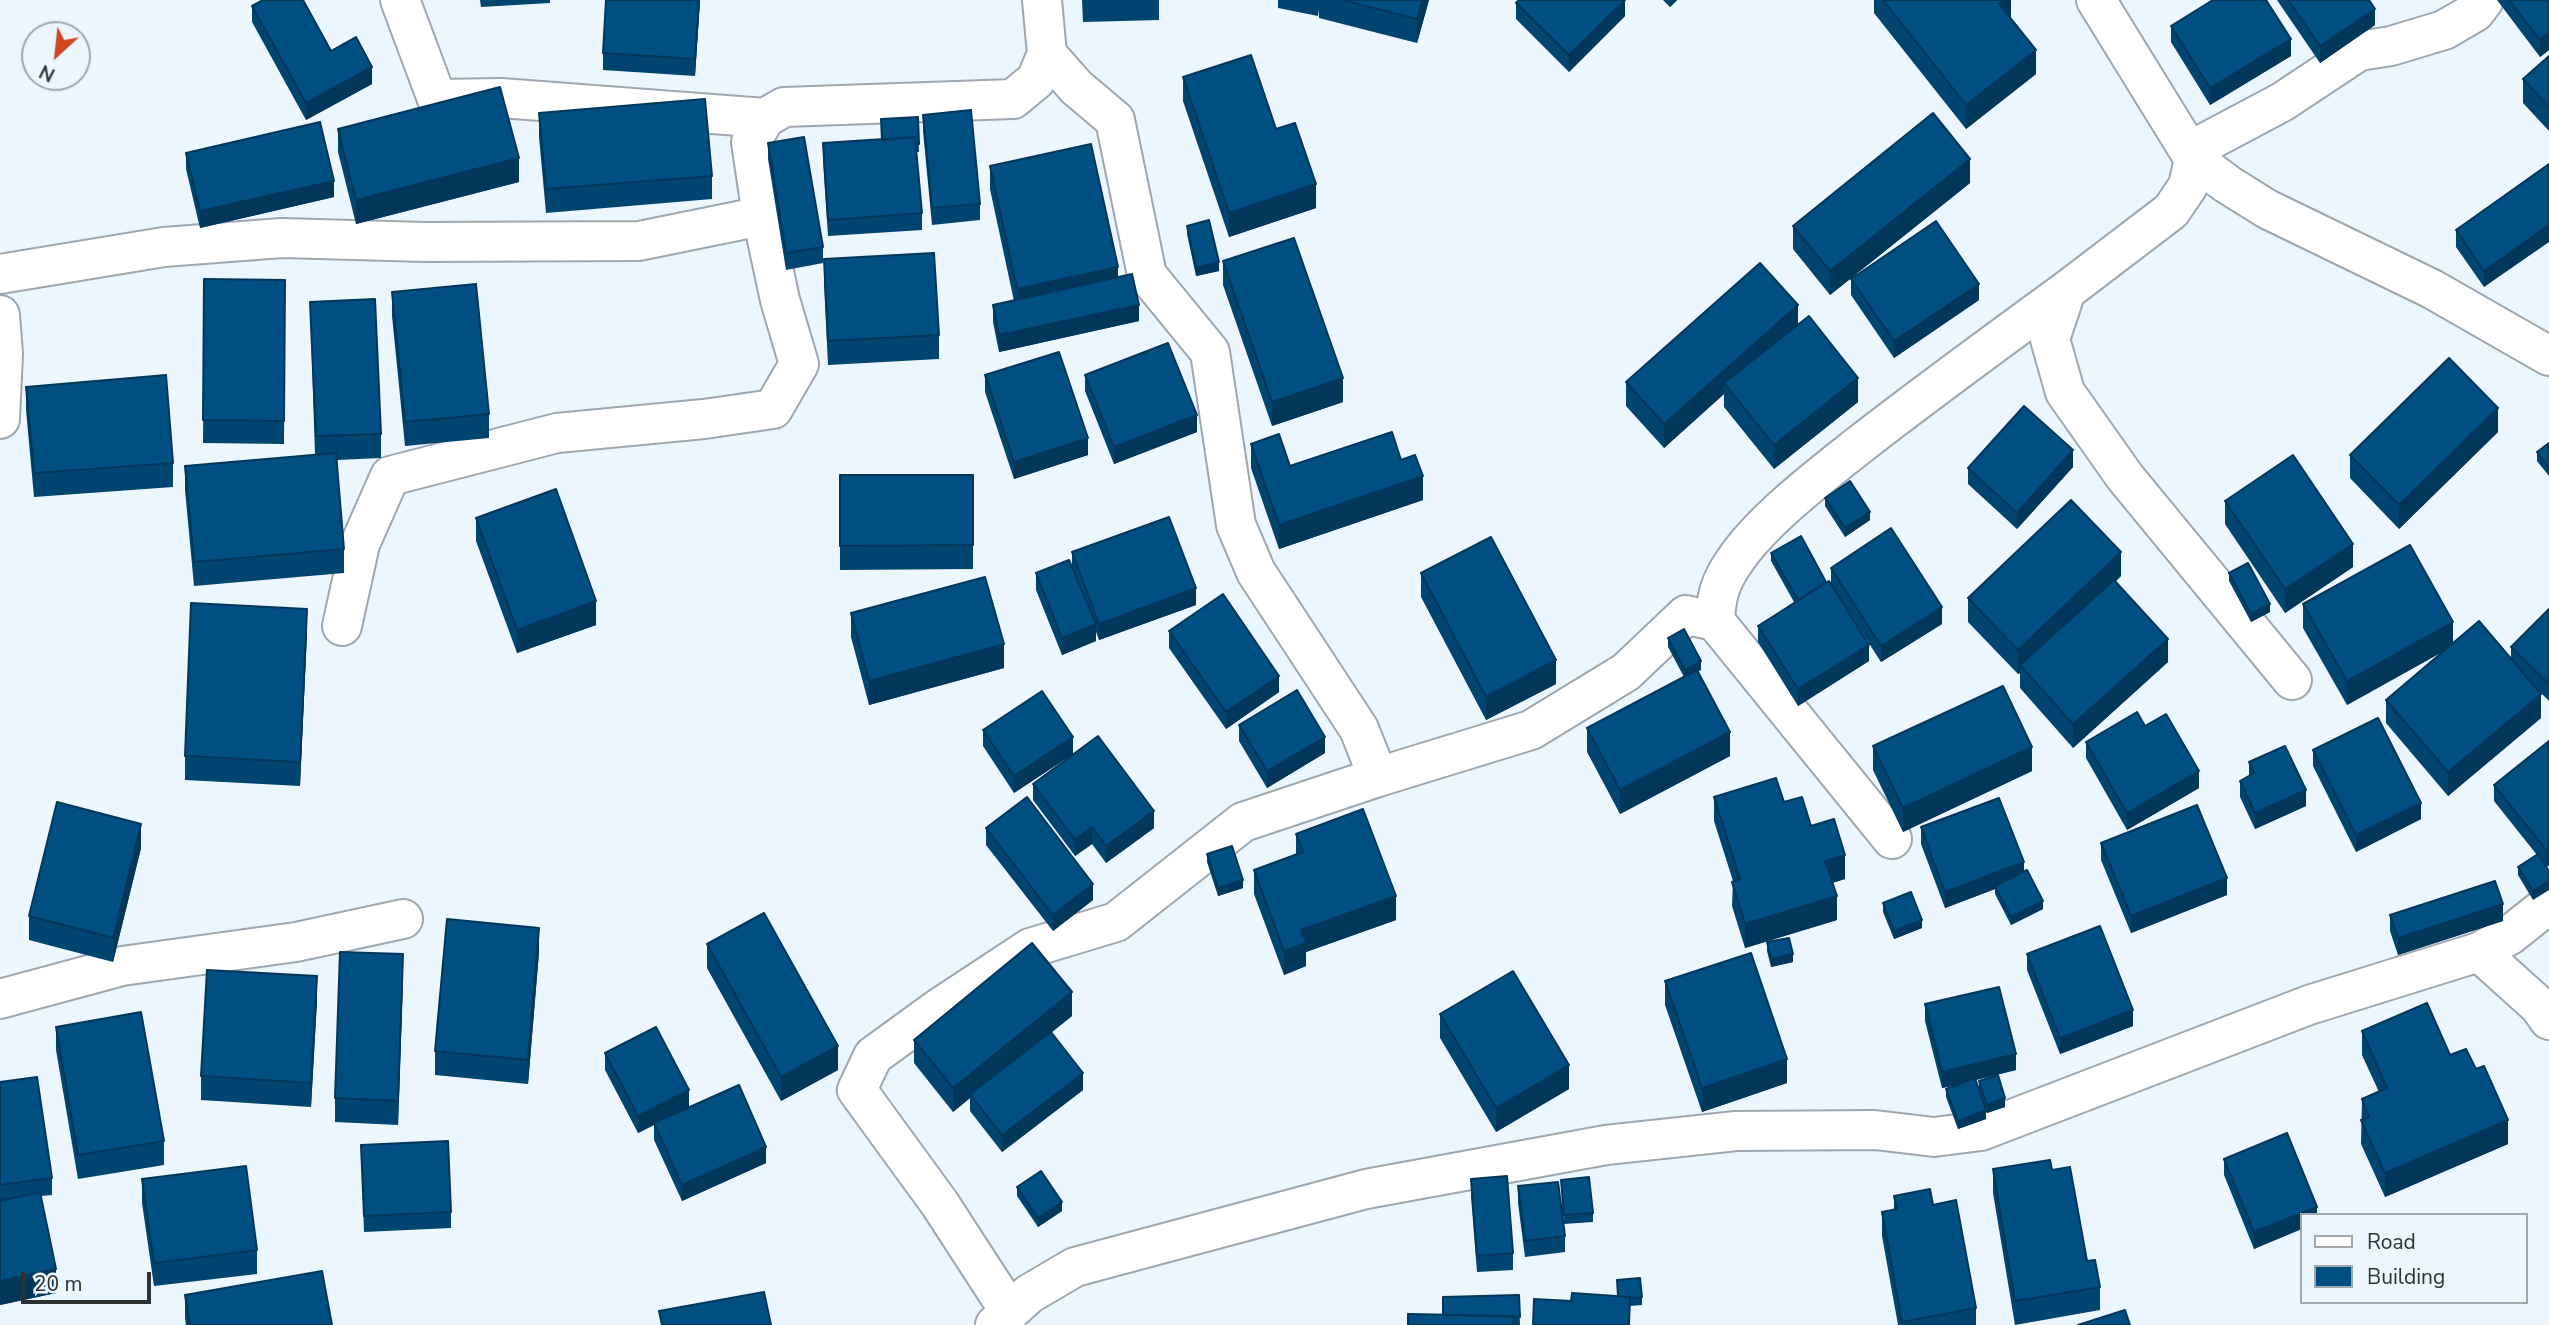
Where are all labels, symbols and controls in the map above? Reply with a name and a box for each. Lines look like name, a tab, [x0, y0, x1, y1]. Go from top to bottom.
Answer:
north arrow	[21, 21, 91, 91]
text: N	[35, 58, 60, 88]
legend	[2300, 1213, 2528, 1304]
text: Road	[2367, 1228, 2416, 1256]
scale bar	[24, 1258, 154, 1302]
text: Building	[2367, 1263, 2445, 1291]
text: 20 m	[34, 1270, 83, 1298]

